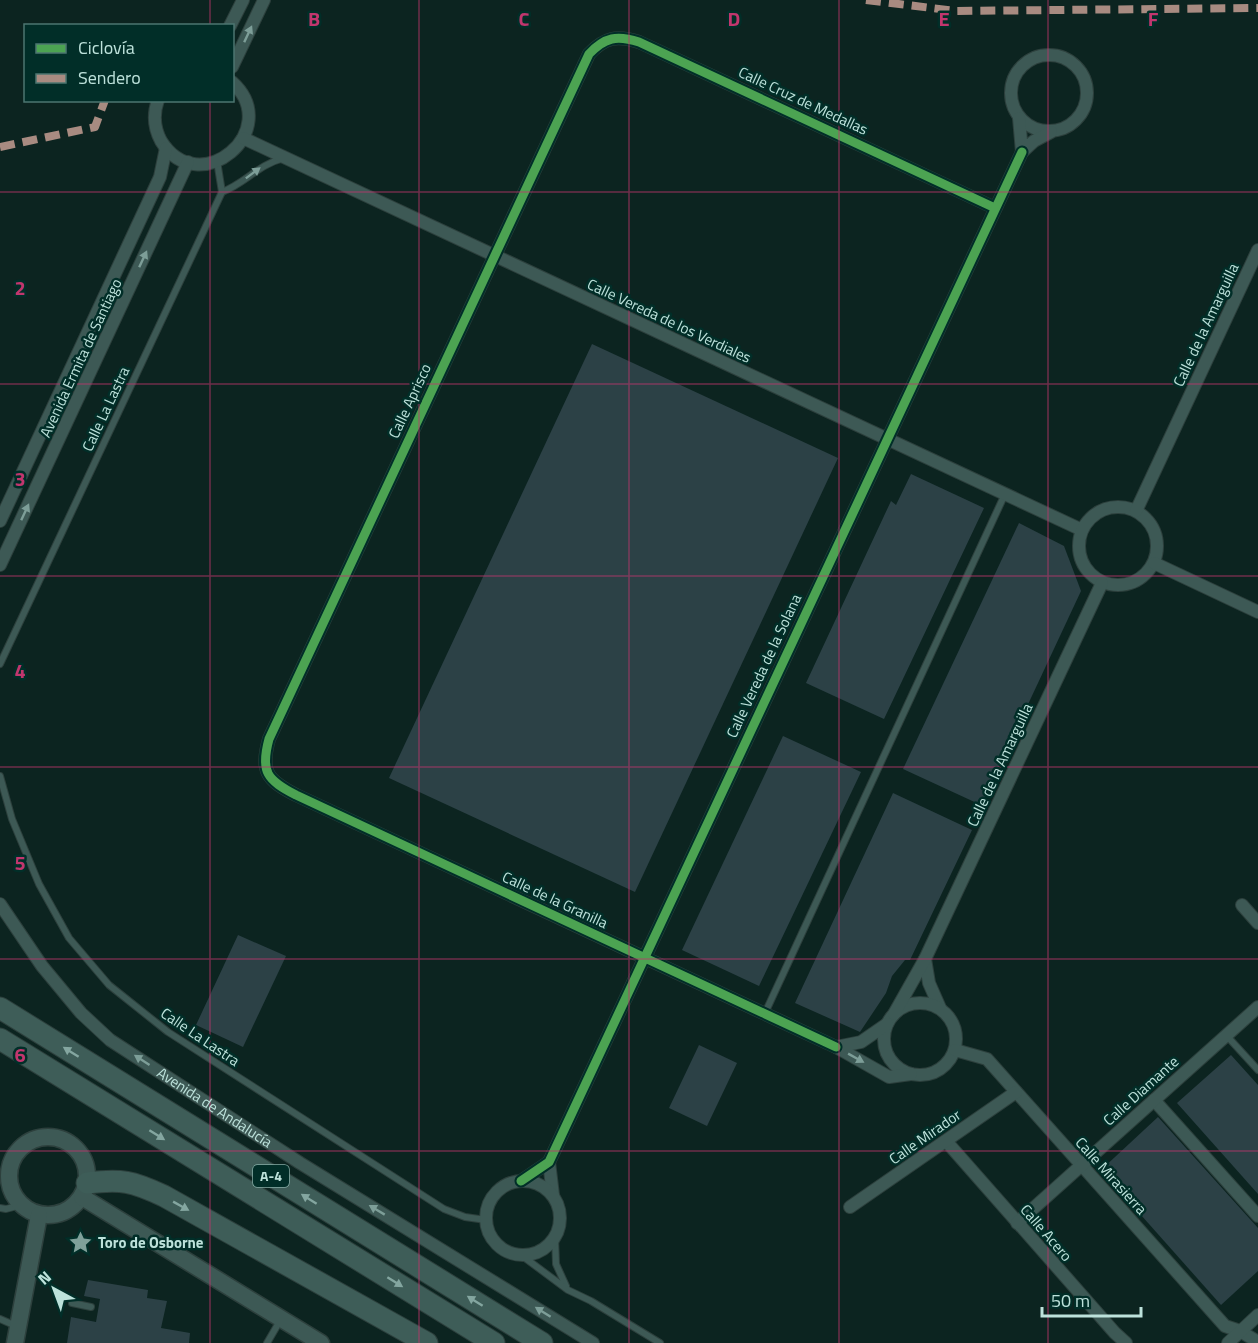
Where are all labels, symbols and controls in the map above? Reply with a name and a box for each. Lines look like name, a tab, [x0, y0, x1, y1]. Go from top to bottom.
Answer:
text: B	[308, 3, 320, 34]
text: C	[519, 3, 530, 34]
text: D	[728, 3, 740, 34]
text: E	[938, 3, 950, 34]
text: F	[1148, 3, 1159, 34]
legend	[24, 24, 234, 102]
one-way arrow	[244, 25, 253, 42]
text: Ciclovía	[78, 34, 135, 61]
street label: Calle Cruz de Medallas	[735, 60, 872, 141]
text: Sendero	[78, 64, 141, 91]
one-way arrow	[245, 168, 260, 180]
one-way arrow	[139, 251, 148, 268]
street label: Calle de la Amarguilla	[1167, 259, 1245, 390]
text: 2	[14, 272, 26, 303]
street label: Calle Vereda de los Verdiales	[583, 272, 755, 369]
street label: Avenida Ermita de Santiago	[34, 274, 128, 441]
street label: Calle Aprisco	[382, 360, 437, 442]
street label: Calle La Lastra	[76, 362, 135, 455]
text: 3	[14, 463, 26, 494]
one-way arrow	[21, 503, 30, 520]
street label: Calle Vereda de la Solana	[720, 590, 807, 742]
text: 4	[14, 655, 26, 686]
street label: Calle de la Amarguilla	[961, 699, 1039, 830]
text: 5	[14, 847, 26, 878]
street label: Calle de la Granilla	[499, 865, 612, 934]
street label: Calle La Lastra	[156, 1002, 245, 1072]
text: 6	[14, 1039, 26, 1070]
one-way arrow	[63, 1047, 79, 1058]
street label: Calle Diamante	[1098, 1050, 1184, 1131]
one-way arrow	[847, 1053, 864, 1063]
one-way arrow	[133, 1055, 150, 1066]
street label: Avenida de Andalucía	[152, 1061, 277, 1153]
street label: Calle Mirador	[884, 1103, 965, 1170]
one-way arrow	[149, 1130, 165, 1141]
street label: Calle Mirasierra	[1070, 1132, 1153, 1220]
road number: A-4	[253, 1165, 289, 1187]
one-way arrow	[301, 1193, 317, 1204]
street label: Calle Acero	[1015, 1199, 1078, 1266]
one-way arrow	[173, 1201, 190, 1211]
one-way arrow	[369, 1205, 385, 1216]
place icon: Toro de Osborne	[67, 1230, 93, 1256]
place label: Toro de Osborne	[98, 1231, 204, 1254]
north arrow	[24, 1259, 84, 1319]
text: N	[32, 1265, 56, 1290]
one-way arrow	[387, 1276, 403, 1287]
scale bar	[1042, 1280, 1141, 1318]
text: 50 m	[1051, 1287, 1090, 1314]
one-way arrow	[467, 1296, 483, 1307]
one-way arrow	[535, 1306, 551, 1317]

